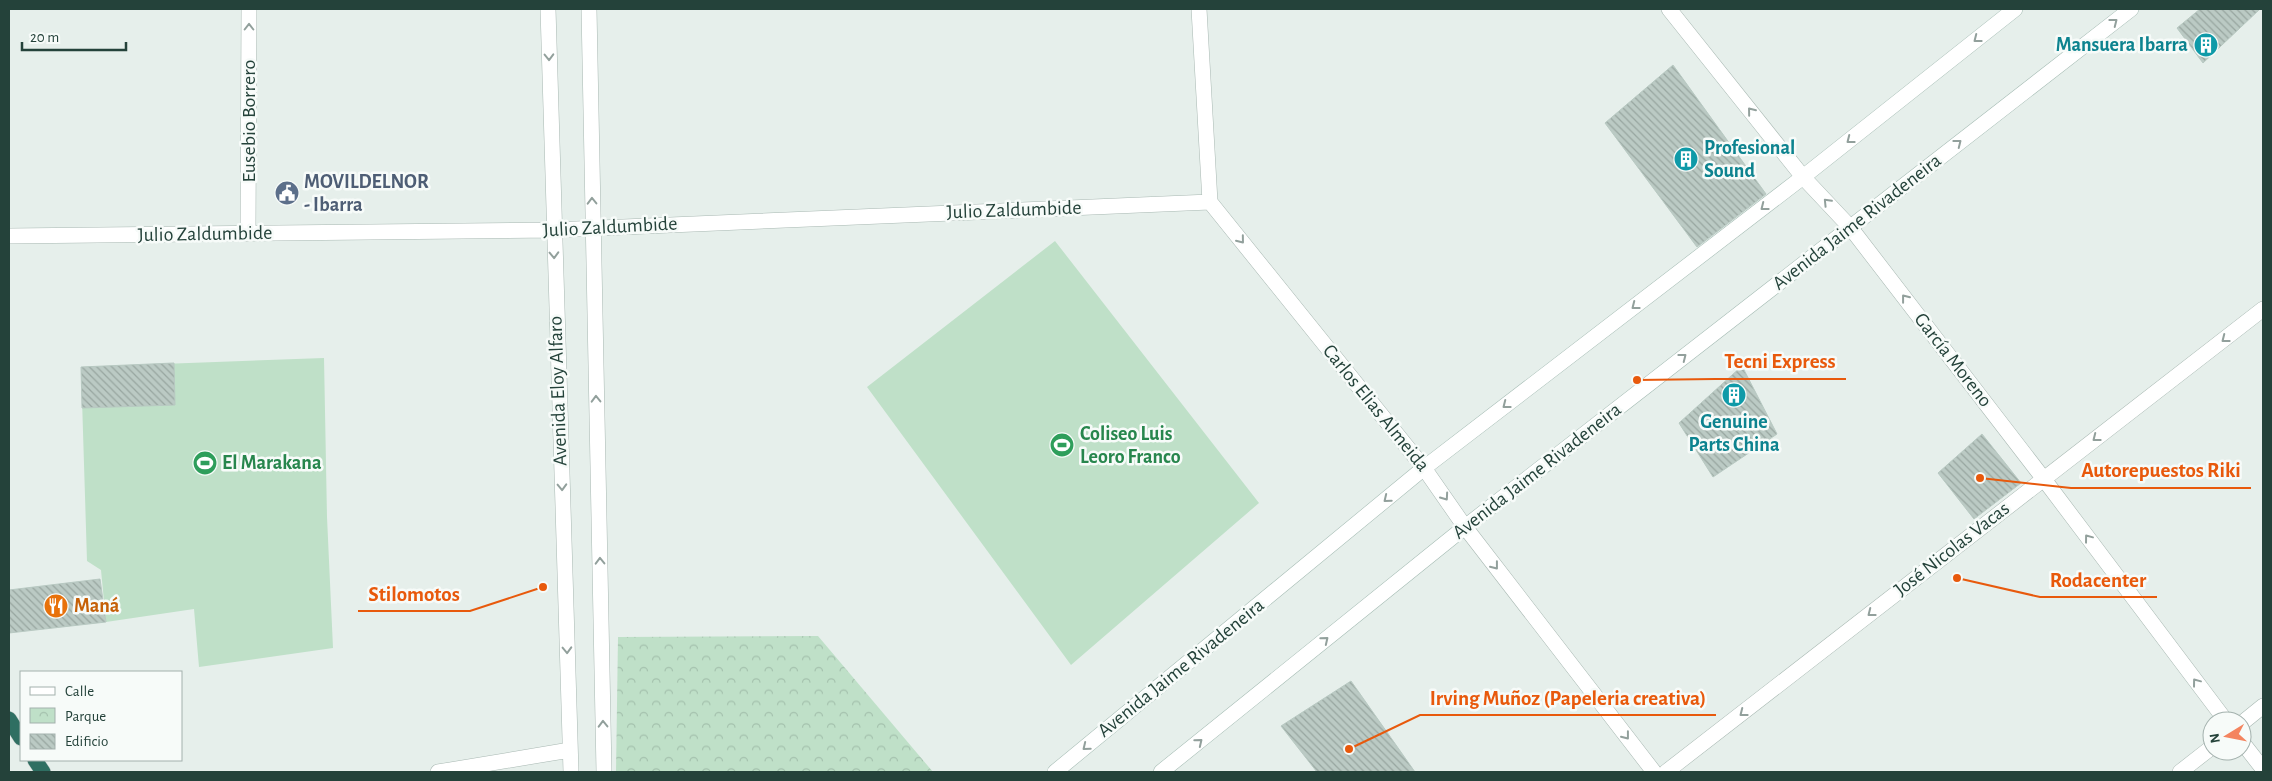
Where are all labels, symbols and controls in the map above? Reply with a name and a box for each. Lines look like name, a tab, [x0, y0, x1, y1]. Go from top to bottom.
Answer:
one-way arrow	[2108, 19, 2118, 28]
scale bar	[22, 20, 126, 52]
one-way arrow	[244, 23, 254, 31]
text: 20 m	[30, 30, 59, 45]
building icon: Mansuera Ibarra	[2193, 32, 2219, 58]
one-way arrow	[1973, 33, 1983, 42]
place label: Mansuera Ibarra	[2056, 35, 2188, 55]
one-way arrow	[544, 54, 554, 62]
street label: Eusebio Borrero	[239, 60, 259, 182]
one-way arrow	[1747, 108, 1756, 117]
one-way arrow	[1847, 134, 1856, 142]
place label: Profesional Sound	[1704, 138, 1795, 181]
one-way arrow	[1952, 141, 1961, 149]
building icon: Profesional Sound	[1673, 146, 1699, 172]
street label: Avenida Jaime Rivadeneira	[1769, 150, 1945, 294]
place label: MOVILDELNOR - Ibarra	[304, 172, 429, 215]
public building icon: MOVILDELNOR - Ibarra	[274, 180, 300, 206]
one-way arrow	[587, 197, 597, 204]
street label: Julio Zaldumbide	[946, 198, 1082, 222]
one-way arrow	[1824, 199, 1833, 208]
one-way arrow	[1761, 201, 1770, 209]
street label: Julio Zaldumbide	[542, 213, 678, 241]
street label: Julio Zaldumbide	[137, 223, 273, 245]
one-way arrow	[1235, 235, 1244, 244]
one-way arrow	[549, 252, 559, 259]
one-way arrow	[1902, 295, 1910, 304]
one-way arrow	[1632, 300, 1641, 308]
street label: García Moreno	[1910, 309, 1996, 411]
street label: Avenida Eloy Alfaro	[545, 316, 571, 466]
one-way arrow	[2222, 333, 2231, 341]
street label: Carlos Elias Almeida	[1319, 341, 1433, 475]
callout: Tecni Express	[1715, 343, 1846, 379]
text: Tecni Express	[1724, 351, 1836, 372]
one-way arrow	[1677, 355, 1686, 363]
building icon: Genuine Parts China	[1721, 382, 1747, 408]
one-way arrow	[591, 394, 601, 402]
street label: Avenida Jaime Rivadeneira	[1449, 399, 1625, 543]
one-way arrow	[1503, 399, 1512, 408]
place label: Genuine Parts China	[1688, 412, 1780, 455]
place label: Coliseo Luis Leoro Franco	[1080, 424, 1181, 467]
sports icon: Coliseo Luis Leoro Franco	[1049, 432, 1075, 458]
one-way arrow	[2093, 432, 2102, 440]
sports icon: El Marakana	[192, 450, 218, 476]
callout: Autorepuestos Riki	[2071, 452, 2251, 488]
place label: El Marakana	[222, 453, 322, 473]
text: Autorepuestos Riki	[2081, 460, 2241, 481]
one-way arrow	[556, 484, 567, 492]
one-way arrow	[1439, 492, 1448, 501]
one-way arrow	[1383, 493, 1392, 502]
street label: José Nicolas Vacas	[1891, 498, 2013, 600]
one-way arrow	[2086, 535, 2094, 544]
one-way arrow	[594, 557, 605, 565]
one-way arrow	[1489, 560, 1498, 570]
callout: Rodacenter	[2040, 561, 2157, 597]
text: Rodacenter	[2050, 570, 2147, 591]
callout: Stilomotos	[358, 575, 470, 611]
text: Stilomotos	[368, 584, 460, 605]
restaurant icon: Maná	[43, 593, 69, 619]
street label: Avenida Jaime Rivadeneira	[1094, 595, 1268, 741]
place label: Maná	[74, 596, 120, 616]
one-way arrow	[1868, 607, 1877, 615]
one-way arrow	[1319, 637, 1328, 645]
one-way arrow	[562, 646, 572, 654]
legend	[20, 671, 182, 761]
callout: Irving Muñoz (Papeleria creativa)	[1420, 679, 1716, 715]
one-way arrow	[2194, 679, 2202, 688]
text: Calle	[65, 684, 94, 699]
text: Irving Muñoz (Papeleria creativa)	[1430, 688, 1706, 709]
one-way arrow	[1740, 707, 1749, 715]
text: Parque	[65, 709, 106, 724]
north arrow	[2202, 711, 2252, 761]
one-way arrow	[598, 719, 608, 727]
one-way arrow	[1620, 730, 1629, 740]
text: N	[2207, 732, 2223, 744]
text: Edificio	[65, 734, 108, 749]
one-way arrow	[1193, 738, 1202, 747]
one-way arrow	[1082, 741, 1091, 750]

